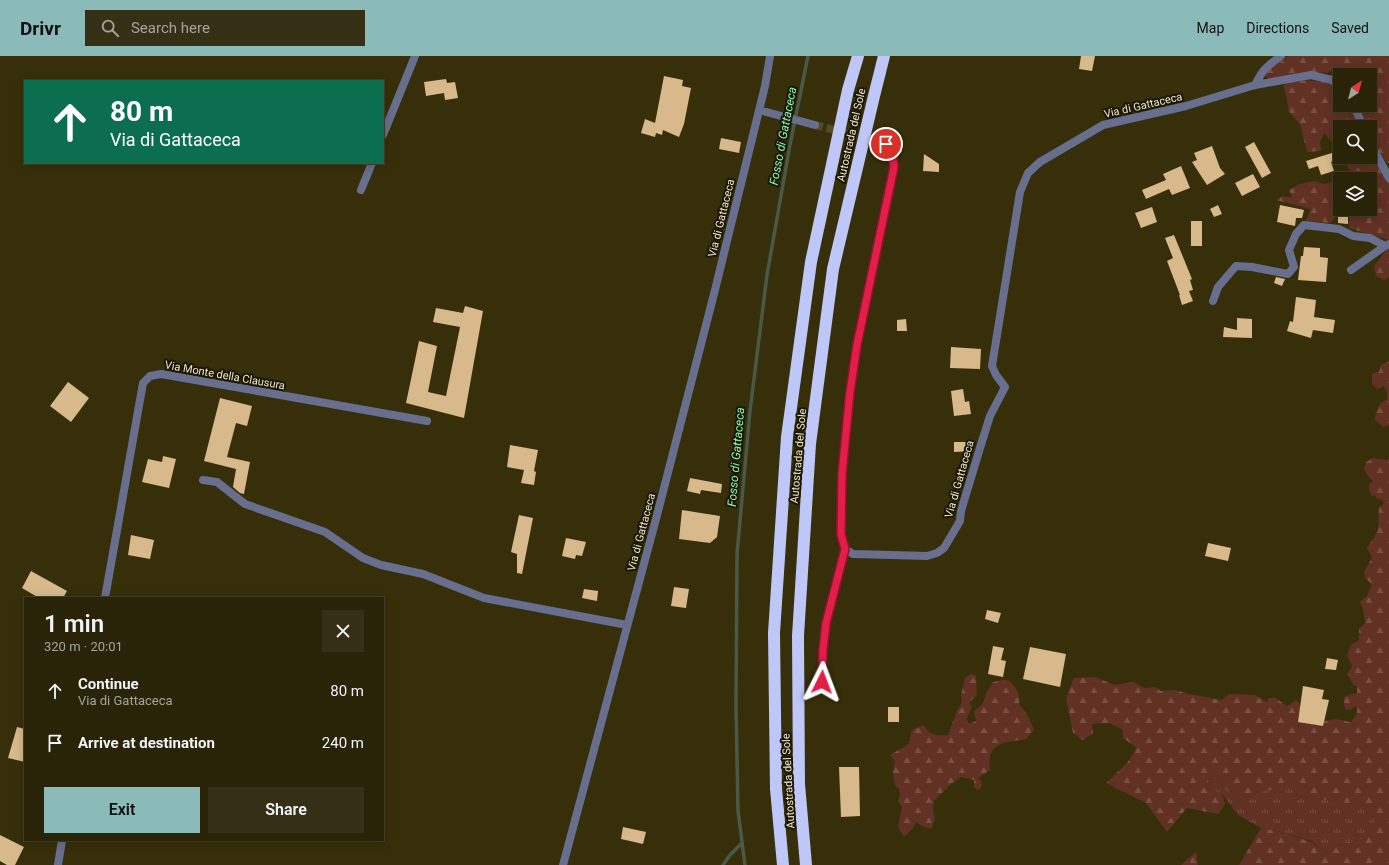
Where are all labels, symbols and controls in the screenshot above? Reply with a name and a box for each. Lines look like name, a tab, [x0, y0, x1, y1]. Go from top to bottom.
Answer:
search box	[85, 10, 365, 46]
text: Drivr	[20, 17, 61, 40]
icon: search	[99, 17, 121, 39]
text: Search here	[131, 19, 210, 37]
text: Map	[1197, 20, 1224, 36]
text: Directions	[1246, 20, 1309, 36]
text: Saved	[1331, 20, 1369, 36]
north arrow	[1333, 68, 1377, 112]
map controls	[1333, 68, 1377, 216]
water label: Fosso di Gattaceca	[767, 86, 799, 186]
street label: Autostrada del Sole	[834, 87, 869, 183]
street label: Via di Gattaceca	[1103, 90, 1184, 121]
text: 80 m	[110, 95, 173, 128]
icon: ahead	[44, 96, 96, 148]
button: search	[1333, 120, 1377, 164]
pin	[869, 127, 903, 161]
text: Via di Gattaceca	[110, 129, 241, 150]
icon: arrive	[875, 133, 897, 155]
button: layers	[1333, 172, 1377, 216]
street label: Via di Gattaceca	[706, 178, 737, 259]
street label: Via Monte della Clausura	[164, 359, 286, 392]
water label: Fosso di Gattaceca	[725, 407, 747, 507]
street label: Autostrada del Sole	[788, 408, 809, 504]
street label: Via di Gattaceca	[942, 439, 977, 519]
street label: Via di Gattaceca	[625, 492, 658, 572]
text: 1 min	[44, 610, 104, 638]
button: close	[322, 610, 364, 652]
text: 320 m · 20:01	[44, 639, 123, 654]
position arrow	[801, 661, 843, 703]
text: Continue	[78, 675, 139, 693]
icon: ahead	[44, 680, 66, 702]
text: 80 m	[330, 682, 364, 700]
text: Via di Gattaceca	[78, 693, 173, 708]
icon: arrive	[44, 732, 66, 754]
street label: Autostrada del Sole	[780, 733, 797, 829]
text: Arrive at destination	[78, 734, 215, 752]
text: 240 m	[322, 734, 364, 752]
button: Exit	[44, 787, 200, 833]
button: Share	[208, 787, 364, 833]

